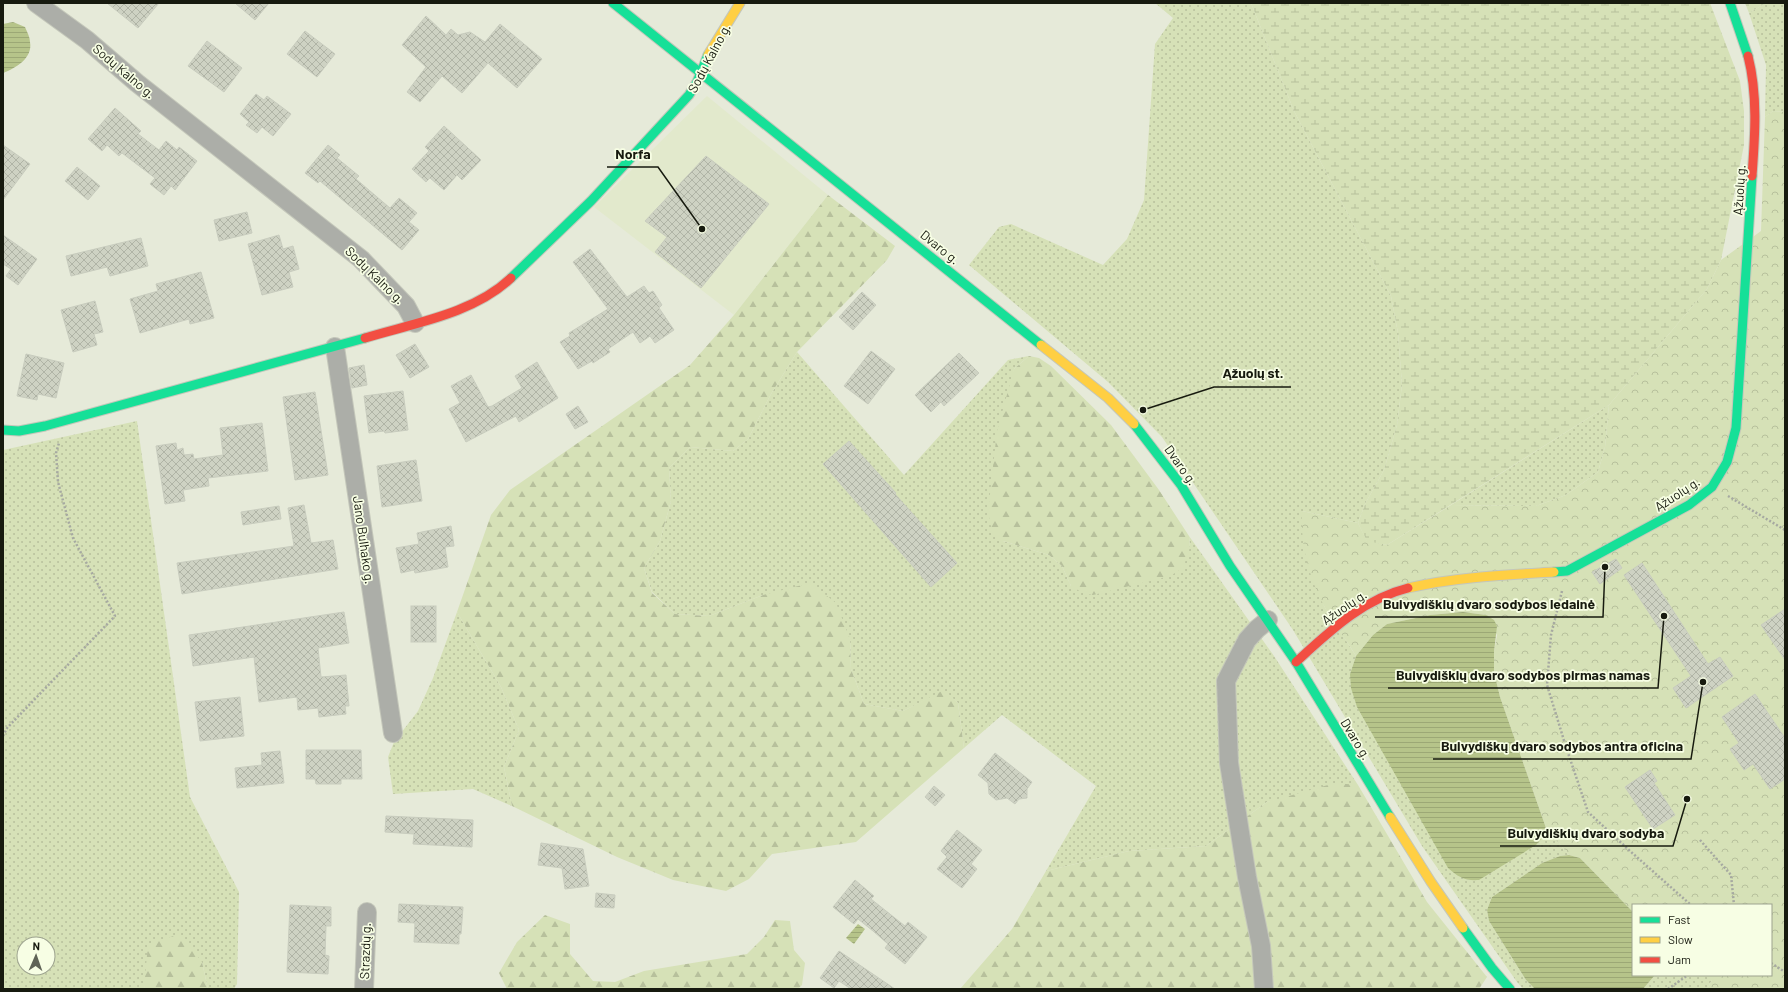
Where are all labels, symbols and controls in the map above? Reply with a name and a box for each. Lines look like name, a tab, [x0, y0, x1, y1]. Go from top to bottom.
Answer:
street label: Sodų Kalno g.	[684, 21, 734, 95]
street label: Sodų Kalno g.	[90, 40, 158, 102]
callout: Norfa	[607, 141, 658, 167]
text: Norfa	[615, 145, 651, 162]
street label: Ąžuolų g.	[1729, 164, 1749, 216]
street label: Dvaro g.	[917, 226, 963, 268]
street label: Sodų Kalno g.	[342, 243, 408, 307]
callout: Ąžuolų st.	[1214, 361, 1291, 387]
text: Ąžuolų st.	[1222, 364, 1284, 381]
street label: Dvaro g.	[1161, 442, 1201, 488]
street label: Ąžuolų g.	[1651, 473, 1703, 515]
street label: Jano Bulhako g.	[350, 495, 378, 585]
street label: Ąžuolų g.	[1318, 586, 1370, 628]
callout: Buivydiškių dvaro sodybos ledainė	[1375, 591, 1603, 617]
text: Buivydiškių dvaro sodybos ledainė	[1383, 595, 1595, 612]
callout: Buivydiškių dvaro sodybos pirmas namas	[1388, 662, 1658, 688]
text: Buivydiškių dvaro sodybos pirmas namas	[1396, 666, 1650, 683]
street label: Dvaro g.	[1337, 715, 1375, 763]
callout: Buivydiškų dvaro sodybos antra oficina	[1433, 733, 1691, 759]
text: Buivydiškų dvaro sodybos antra oficina	[1441, 737, 1683, 754]
callout: Buivydiškių dvaro sodyba	[1500, 820, 1673, 846]
text: Buivydiškių dvaro sodyba	[1508, 824, 1664, 841]
legend	[1632, 904, 1772, 976]
text: Fast	[1668, 912, 1691, 926]
street label: Strazdų g.	[356, 922, 374, 980]
text: Slow	[1668, 932, 1693, 946]
north arrow	[16, 936, 56, 976]
text: N	[32, 939, 40, 952]
text: Jam	[1668, 952, 1691, 966]

